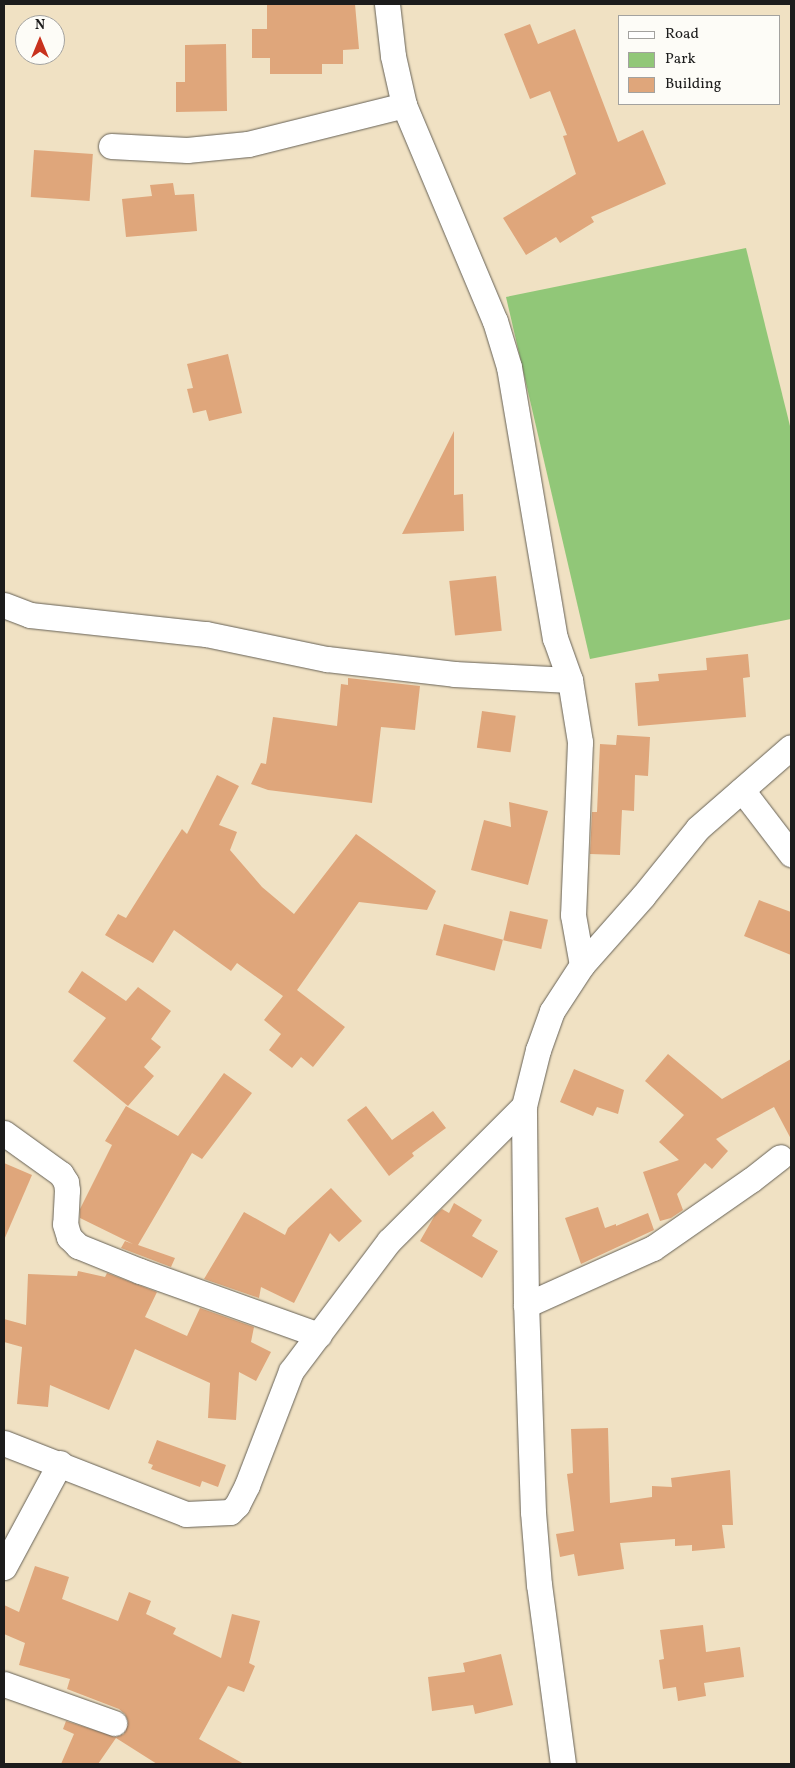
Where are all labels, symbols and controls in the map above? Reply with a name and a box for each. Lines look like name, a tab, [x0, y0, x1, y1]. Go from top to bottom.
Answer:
north arrow	[15, 15, 65, 65]
legend	[618, 15, 780, 105]
text: N	[35, 16, 45, 35]
text: Road	[665, 24, 699, 45]
text: Park	[665, 49, 696, 70]
text: Building	[665, 74, 721, 95]

